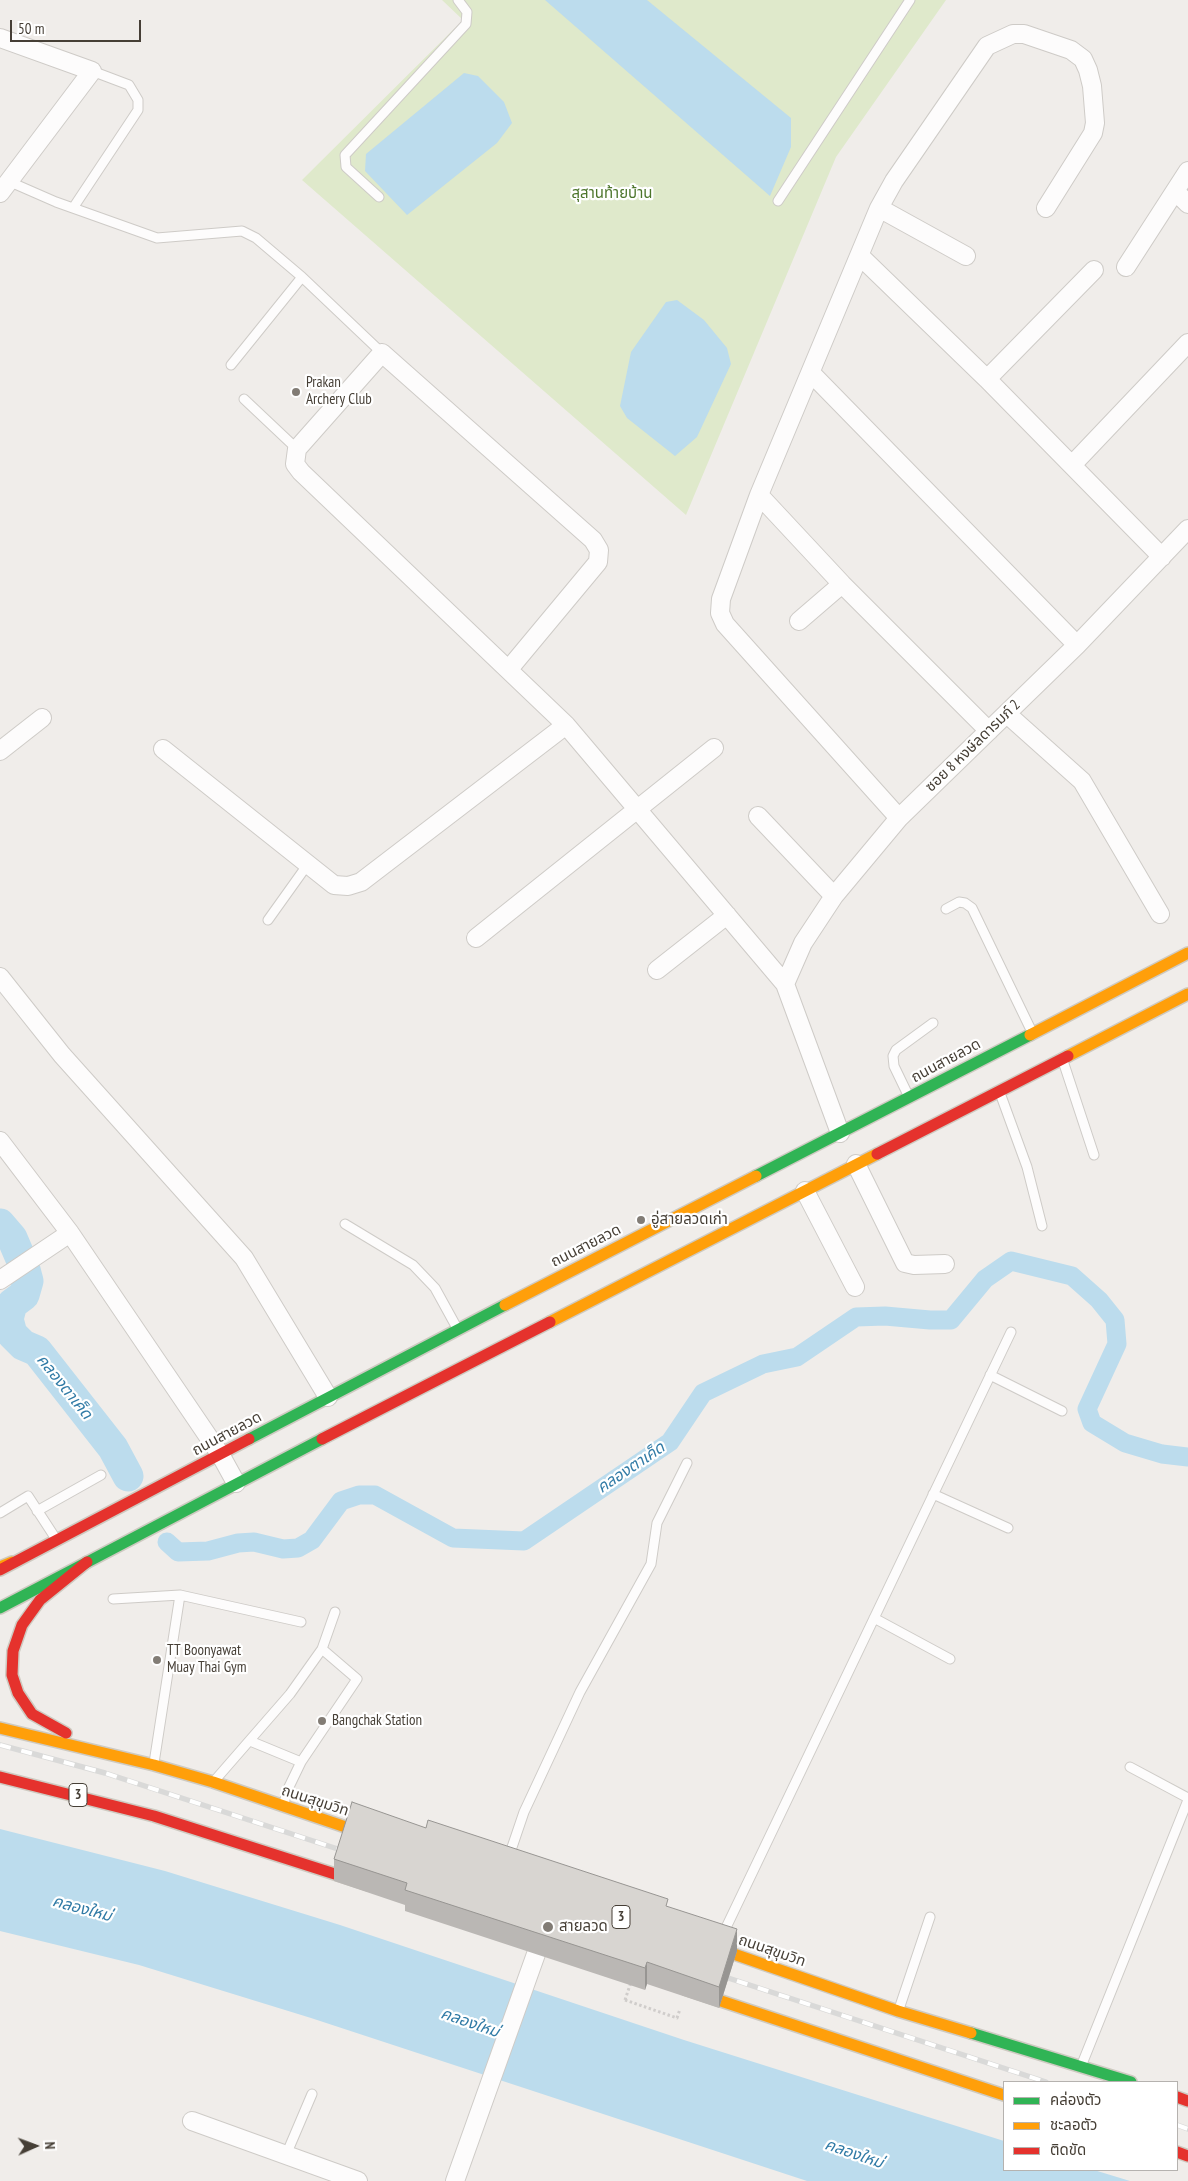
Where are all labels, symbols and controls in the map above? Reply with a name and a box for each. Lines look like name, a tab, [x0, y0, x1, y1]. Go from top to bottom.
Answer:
scale bar	[12, 10, 144, 42]
text: 50 m	[18, 19, 44, 38]
park label: สุสานท้ายบ้าน	[572, 185, 652, 203]
place label: Prakan Archery Club	[306, 374, 372, 409]
marker: Prakan Archery Club	[290, 386, 302, 398]
street label: ซอย 8 หงษ์ลดารมภ์ 2	[922, 696, 1024, 796]
street label: ถนนสายลวด	[908, 1035, 984, 1087]
place label: อู่สายลวดเก่า	[651, 1211, 728, 1229]
marker: อู่สายลวดเก่า	[635, 1214, 647, 1226]
street label: ถนนสายลวด	[548, 1221, 624, 1271]
water label: คลองตาเค็ด	[32, 1351, 96, 1423]
street label: ถนนสายลวด	[189, 1408, 265, 1460]
water label: คลองตาเค็ด	[593, 1438, 669, 1498]
place label: TT Boonyawat Muay Thai Gym	[167, 1642, 246, 1677]
marker: TT Boonyawat Muay Thai Gym	[151, 1654, 163, 1666]
place label: Bangchak Station	[332, 1712, 422, 1730]
marker: Bangchak Station	[316, 1715, 328, 1727]
street label: ถนนสุขุมวิท	[279, 1782, 351, 1820]
road number: 3	[69, 1784, 87, 1806]
water label: คลองใหม่	[50, 1892, 114, 1926]
road number: 3	[612, 1905, 630, 1928]
place label: สายลวด	[559, 1918, 608, 1936]
marker: สายลวด	[541, 1920, 555, 1934]
street label: ถนนสุขุมวิท	[736, 1931, 808, 1971]
water label: คลองใหม่	[438, 2004, 502, 2042]
legend	[1003, 2081, 1178, 2171]
text: คล่องตัว	[1050, 2090, 1101, 2109]
text: ชะลอตัว	[1050, 2115, 1097, 2134]
north arrow	[10, 2121, 60, 2171]
water label: คลองใหม่	[822, 2135, 886, 2173]
text: ติดขัด	[1050, 2140, 1086, 2159]
text: N	[41, 2141, 59, 2150]

